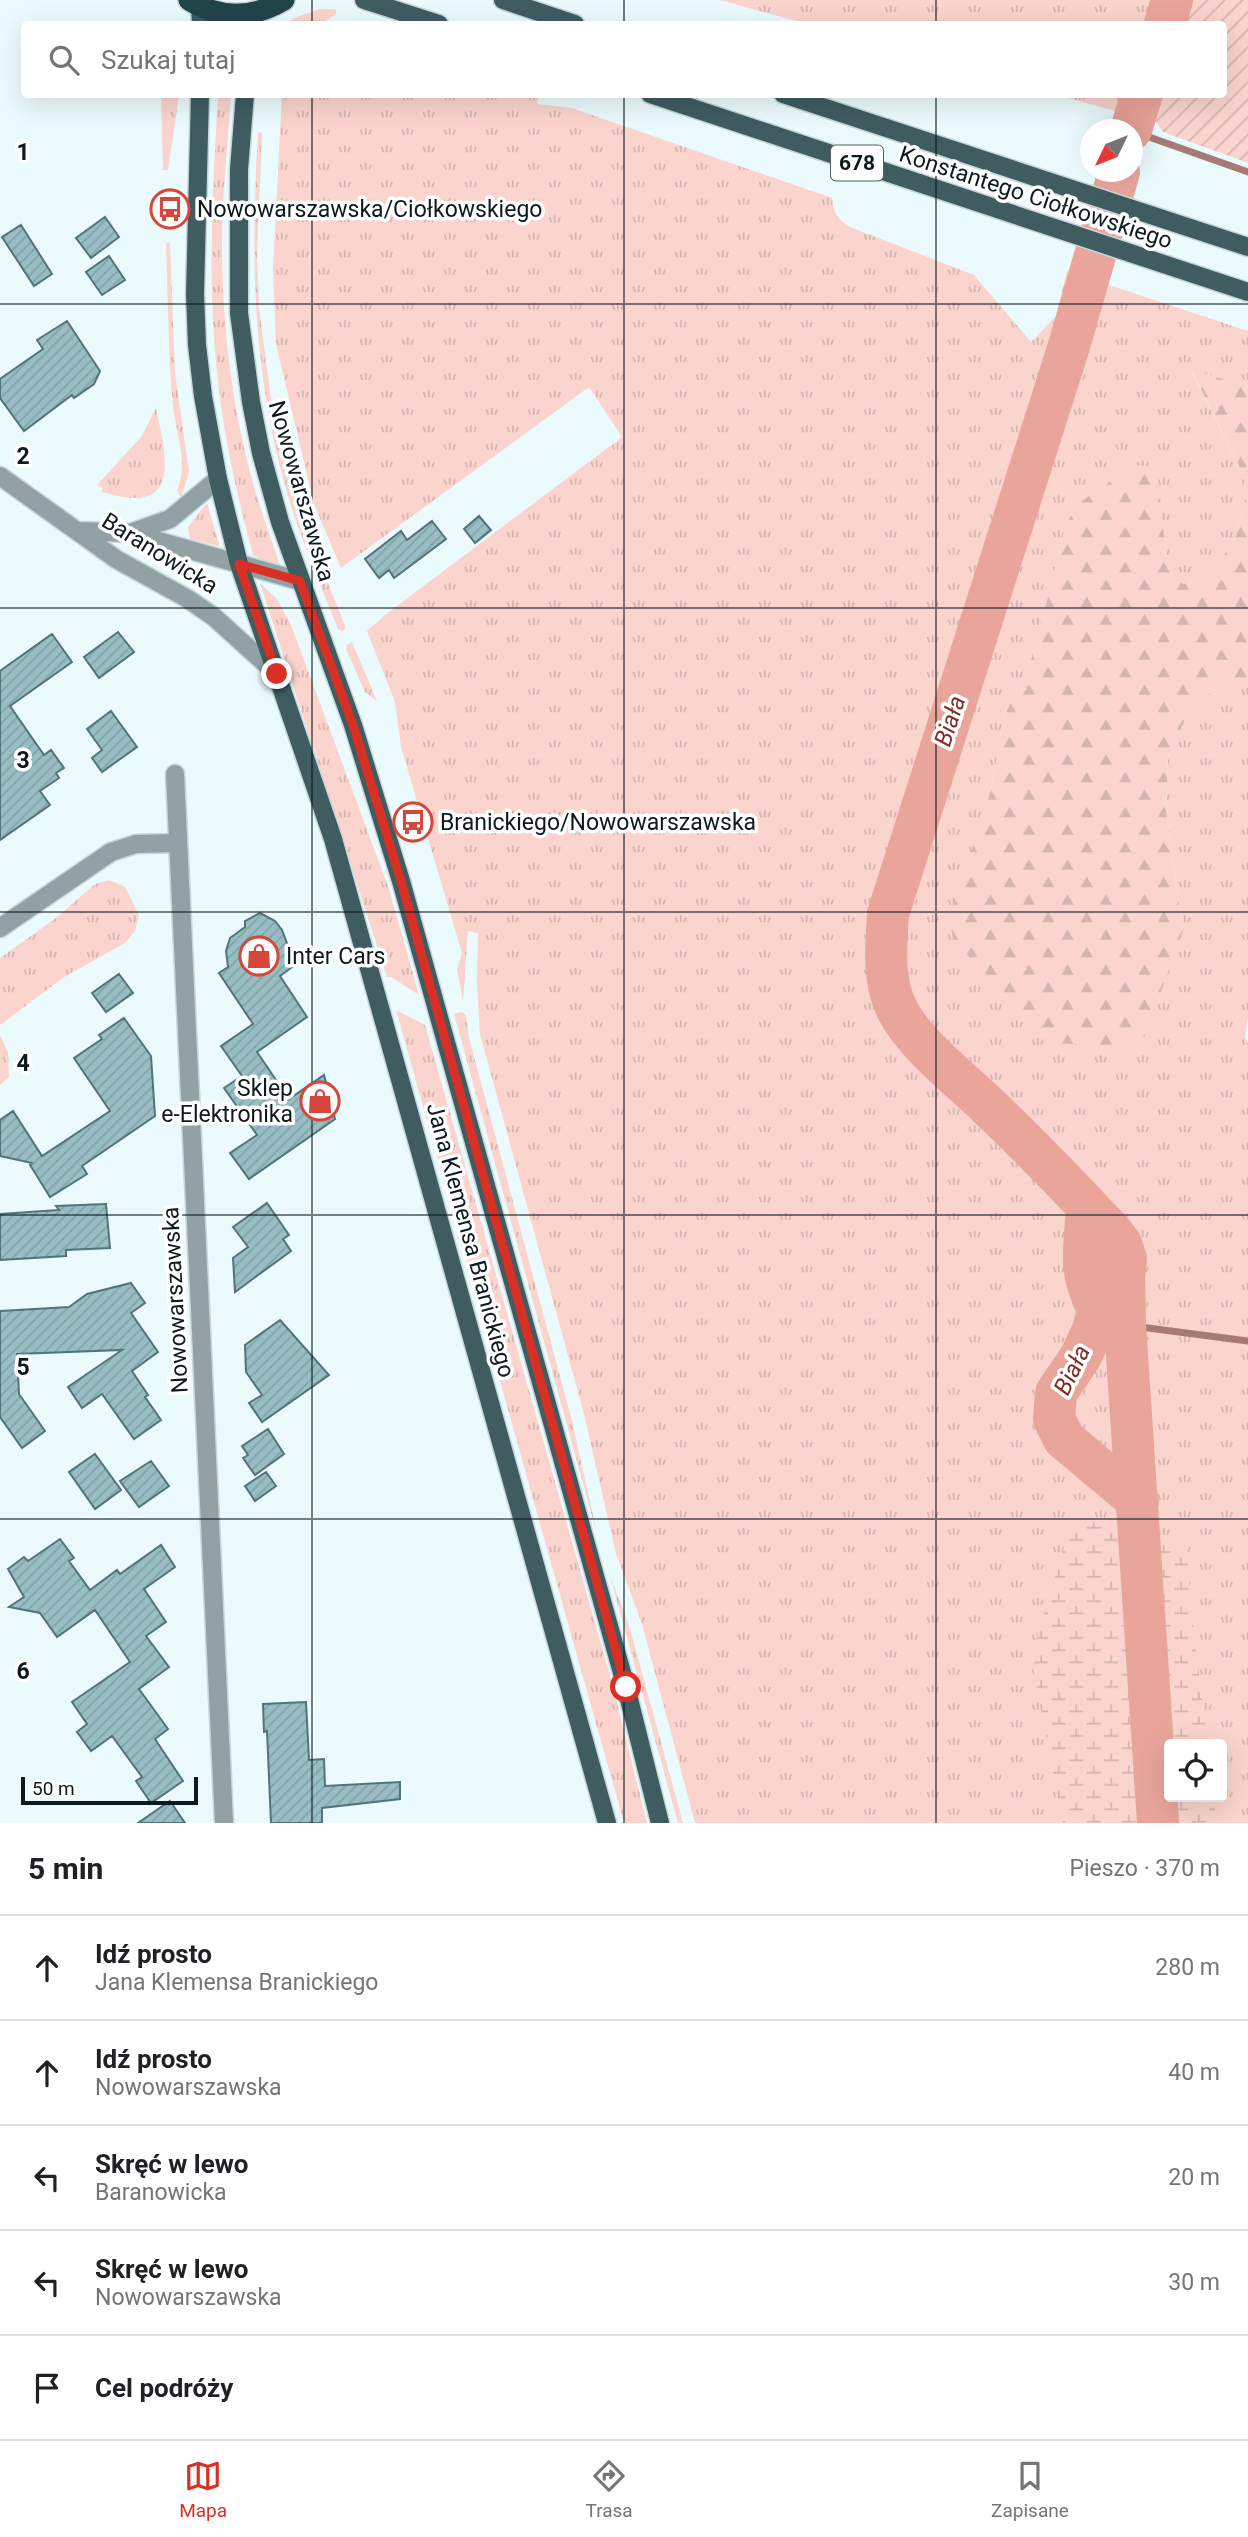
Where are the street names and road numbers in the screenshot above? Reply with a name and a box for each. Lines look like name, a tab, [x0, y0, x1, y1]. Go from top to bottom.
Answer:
street label: Konstantego Ciołkowskiego	[896, 141, 1176, 254]
road number: 678	[831, 146, 883, 180]
street label: Nowowarszawska	[263, 398, 340, 585]
street label: Baranowicka	[97, 507, 223, 600]
street label: Jana Klemensa Branickiego	[421, 1100, 520, 1381]
street label: Nowowarszawska	[157, 1206, 194, 1394]

